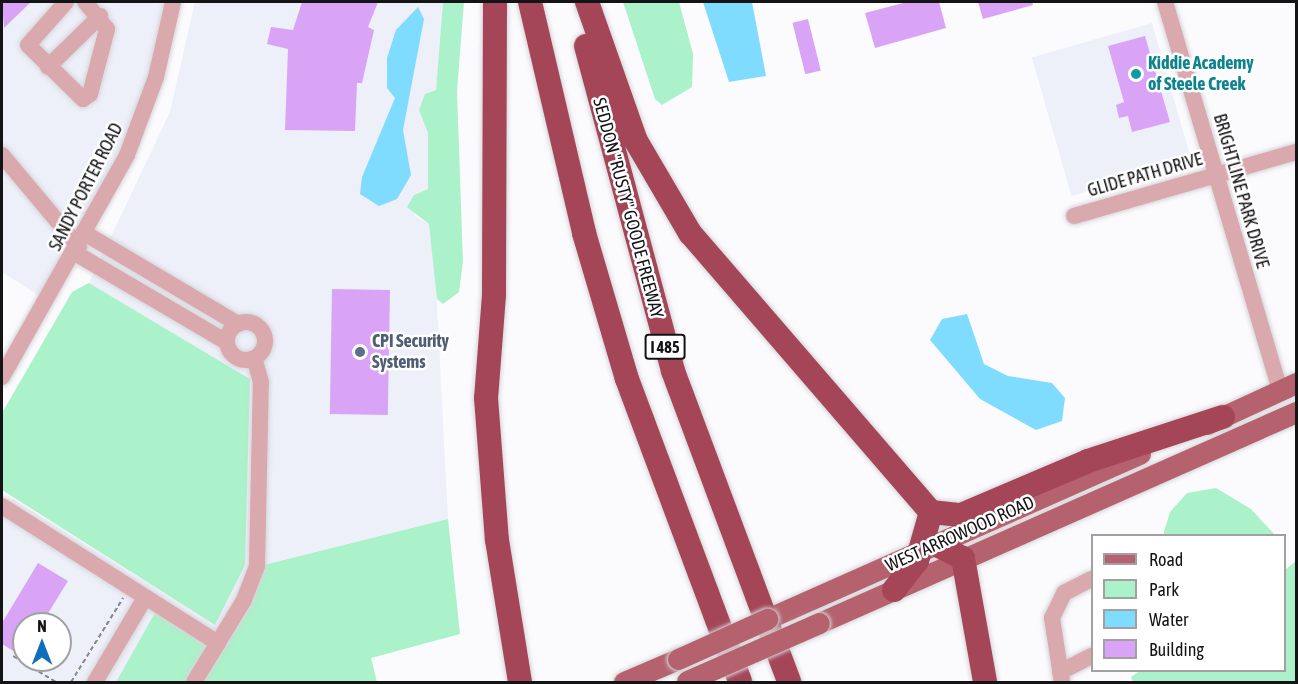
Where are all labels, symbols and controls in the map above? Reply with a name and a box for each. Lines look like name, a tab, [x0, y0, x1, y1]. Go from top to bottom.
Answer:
place label: Kiddie Academy of Steele Creek	[1148, 53, 1254, 96]
marker: Kiddie Academy of Steele Creek	[1129, 67, 1143, 81]
street label: SEDDON "RUSTY" GOODE FREEWAY	[588, 95, 668, 321]
street label: BRIGHTLINE PARK DRIVE	[1209, 111, 1273, 271]
street label: SANDY PORTER ROAD	[44, 119, 128, 255]
street label: GLIDE PATH DRIVE	[1085, 148, 1205, 202]
place label: CPI Security Systems	[372, 331, 449, 374]
road number: I 485	[644, 334, 686, 360]
marker: CPI Security Systems	[353, 345, 367, 359]
street label: WEST ARROWOOD ROAD	[882, 492, 1038, 576]
legend	[1091, 534, 1286, 672]
text: Road	[1149, 549, 1183, 570]
text: Park	[1149, 579, 1179, 600]
text: Water	[1149, 609, 1188, 630]
north arrow	[12, 612, 72, 672]
text: N	[37, 617, 47, 635]
text: Building	[1149, 639, 1204, 660]

